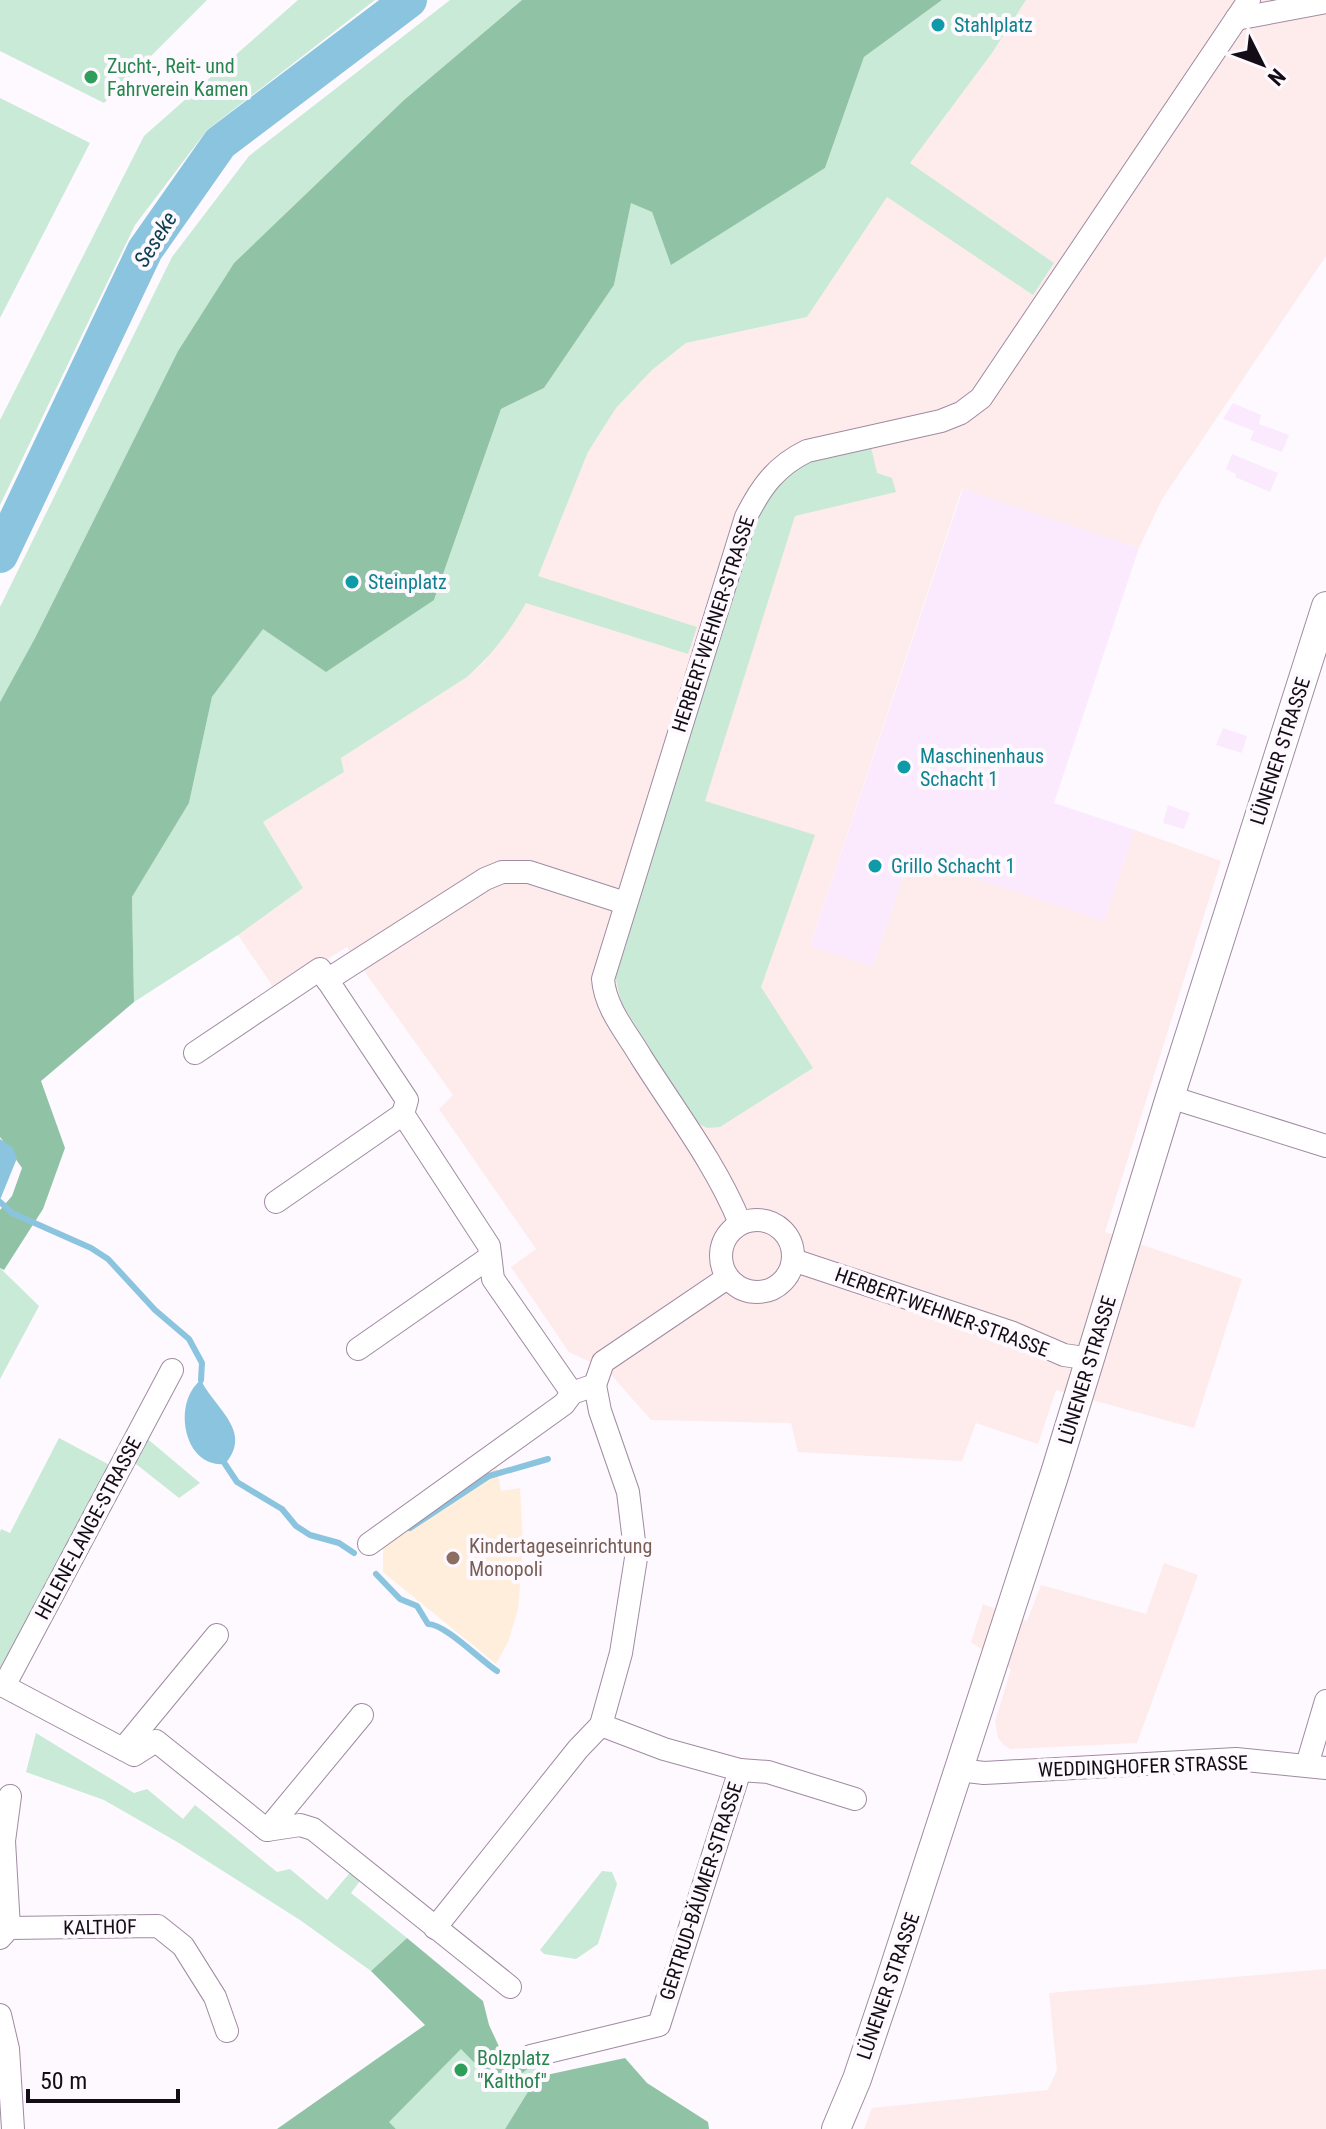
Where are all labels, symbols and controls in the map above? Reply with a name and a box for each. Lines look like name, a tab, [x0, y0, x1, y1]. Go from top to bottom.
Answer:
place label: Stahlplatz	[954, 13, 1033, 37]
marker: Stahlplatz	[929, 16, 947, 34]
north arrow	[1222, 24, 1302, 104]
place label: Zucht-, Reit- und Fahrverein Kamen	[107, 54, 248, 101]
text: N	[1263, 64, 1290, 90]
marker: Zucht-, Reit- und Fahrverein Kamen	[82, 68, 100, 86]
water label: Seseke	[129, 207, 182, 271]
street label: HERBERT-WEHNER-STRASSE	[667, 513, 759, 735]
place label: Steinplatz	[368, 570, 447, 594]
marker: Steinplatz	[343, 573, 361, 591]
street label: LÜNENER STRASSE	[1245, 674, 1315, 828]
place label: Maschinenhaus Schacht 1	[920, 744, 1044, 791]
marker: Maschinenhaus Schacht 1	[895, 758, 913, 776]
place label: Grillo Schacht 1	[891, 854, 1015, 878]
marker: Grillo Schacht 1	[866, 857, 884, 875]
street label: HERBERT-WEHNER-STRASSE	[832, 1262, 1052, 1362]
street label: LÜNENER STRASSE	[1053, 1293, 1121, 1447]
street label: HELENE-LANGE-STRASSE	[30, 1433, 146, 1623]
place label: Kindertageseinrichtung Monopoli	[469, 1534, 652, 1581]
marker: Kindertageseinrichtung Monopoli	[444, 1549, 462, 1567]
street label: WEDDINGHOFER STRASSE	[1038, 1750, 1248, 1782]
street label: GERTRUD-BÄUMER-STRASSE	[654, 1779, 748, 2003]
street label: LÜNENER STRASSE	[852, 1909, 924, 2063]
street label: KALTHOF	[63, 1914, 137, 1940]
place label: Bolzplatz "Kalthof"	[477, 2046, 550, 2093]
scale bar	[28, 2053, 178, 2103]
marker: Bolzplatz "Kalthof"	[452, 2061, 470, 2079]
text: 50 m	[40, 2067, 87, 2095]

